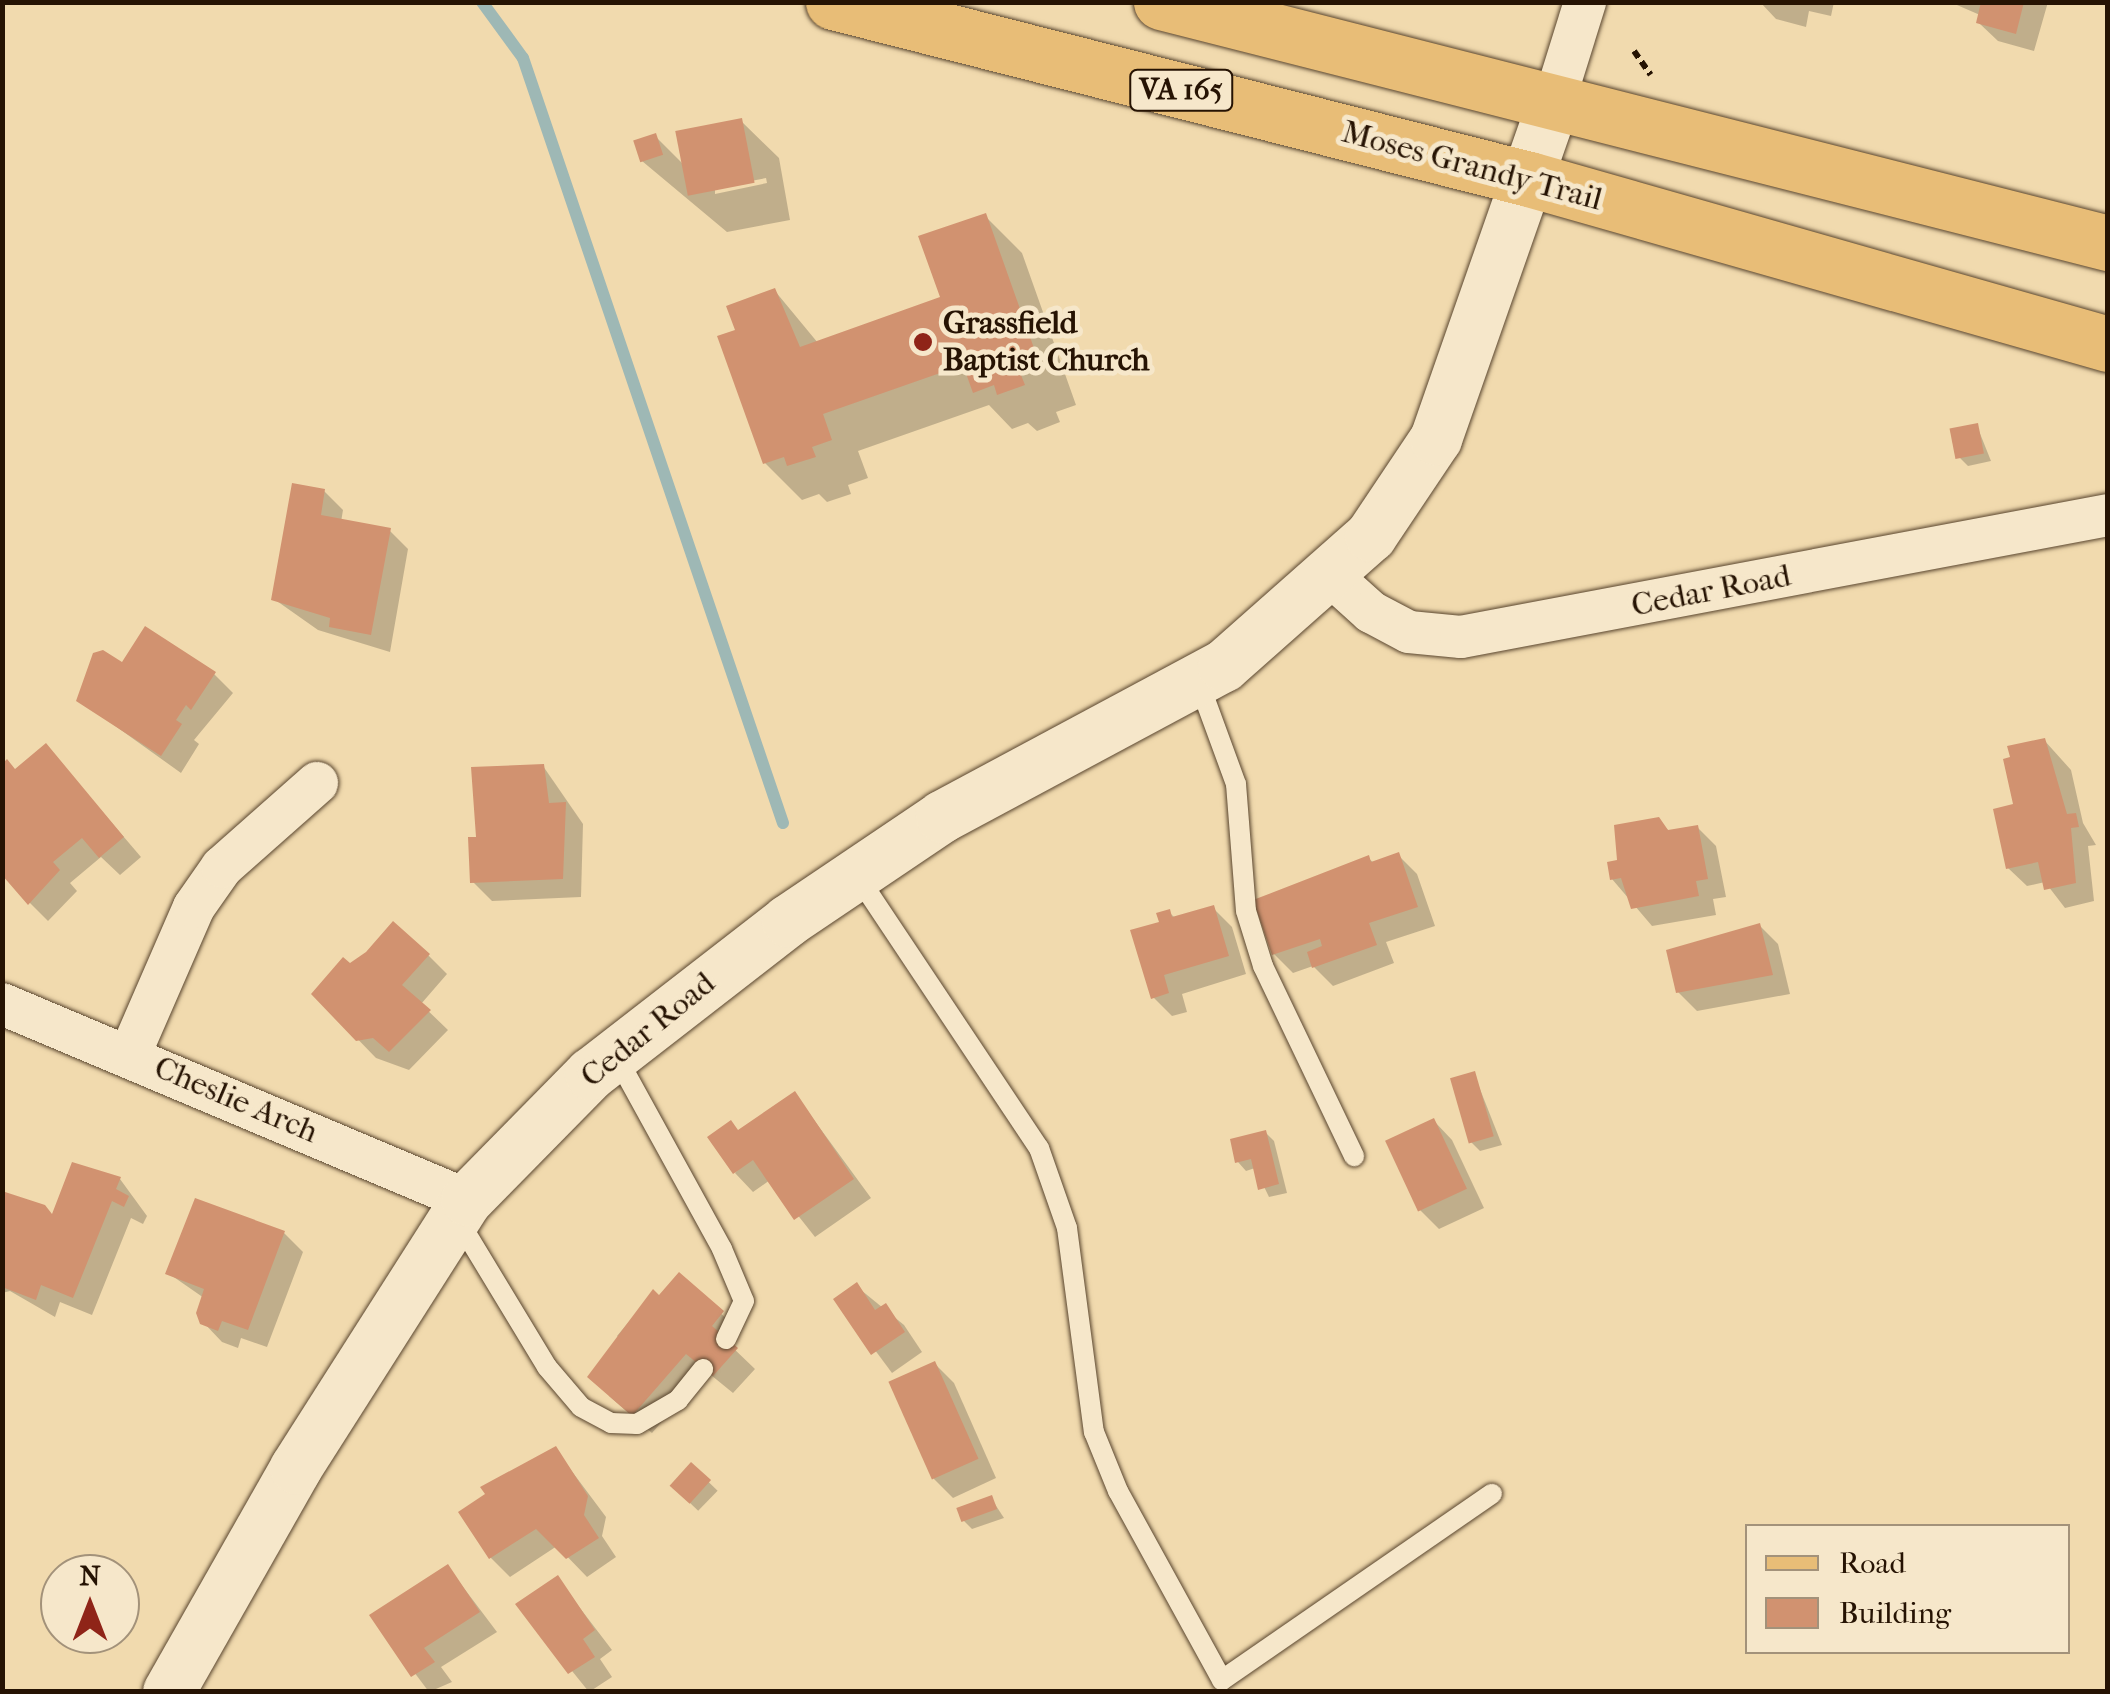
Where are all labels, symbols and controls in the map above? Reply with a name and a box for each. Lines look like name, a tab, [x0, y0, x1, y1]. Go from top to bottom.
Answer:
road number: VA 165	[1128, 65, 1234, 115]
street label: Moses Grandy Trail	[1338, 113, 1606, 219]
place label: Grassfield Baptist Church	[943, 305, 1150, 380]
marker: Grassfield Baptist Church	[912, 331, 934, 353]
street label: Cedar Road	[1628, 557, 1794, 625]
street label: Cedar Road	[573, 964, 723, 1096]
street label: Cheslie Arch	[148, 1048, 324, 1152]
legend	[1745, 1524, 2070, 1654]
text: Road	[1839, 1546, 1906, 1581]
north arrow	[40, 1554, 140, 1654]
text: N	[79, 1559, 101, 1592]
text: Building	[1839, 1596, 1951, 1631]

